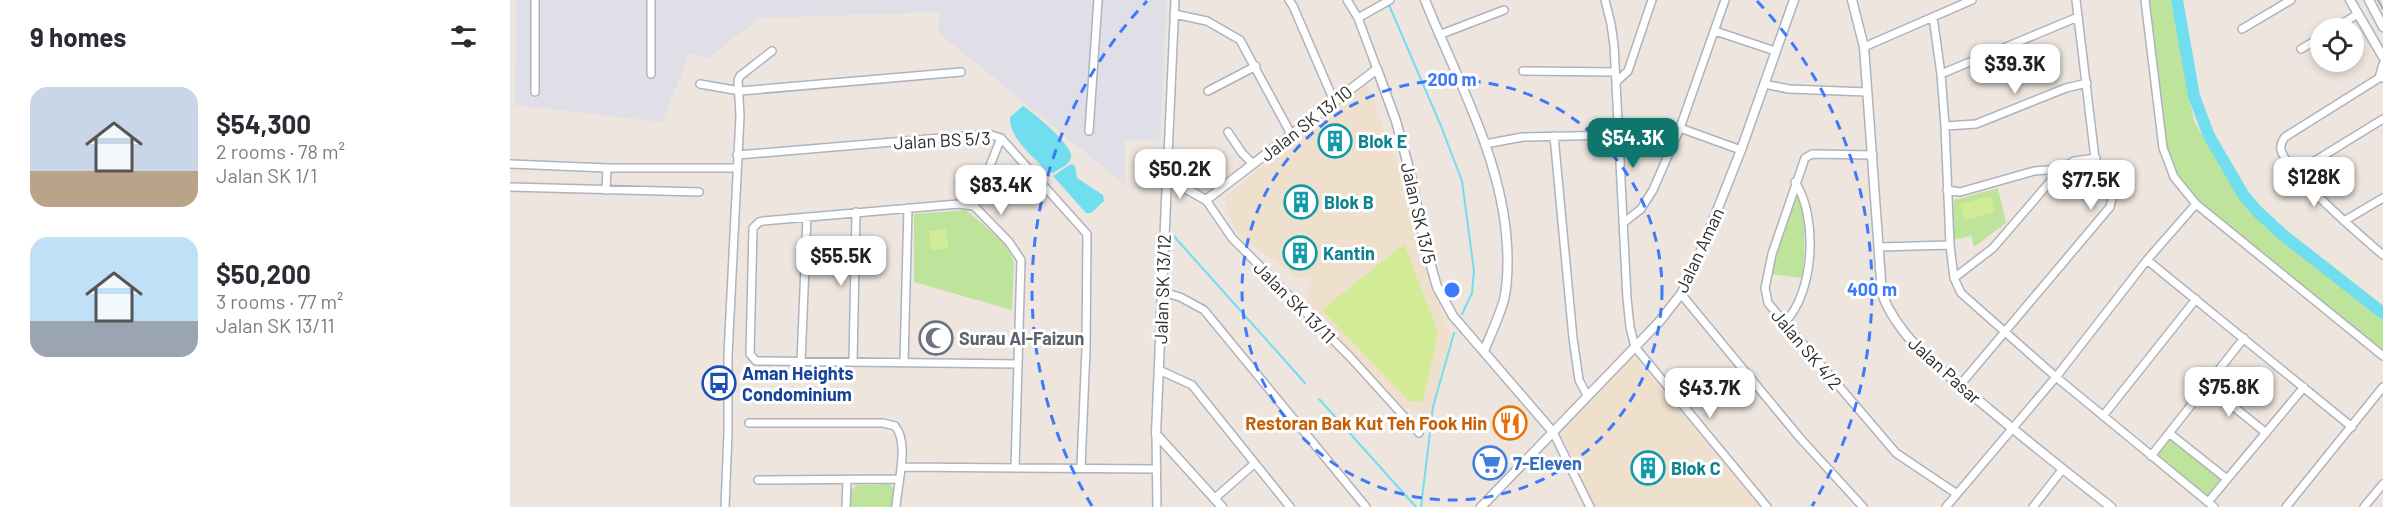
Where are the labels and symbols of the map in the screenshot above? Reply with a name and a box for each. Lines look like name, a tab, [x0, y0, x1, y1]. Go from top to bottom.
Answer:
pin: $39.3K	[1966, 44, 2064, 95]
text: 200 m	[1427, 68, 1477, 90]
street label: Jalan SK 13/10	[1256, 80, 1356, 166]
pin: $54.3K	[1584, 118, 1682, 169]
building icon: Blok E	[1317, 123, 1353, 159]
street label: Jalan BS 5/3	[893, 126, 991, 154]
place label: Blok E	[1358, 130, 1407, 152]
pin: $50.2K	[1131, 149, 1229, 200]
pin: $128K	[2272, 157, 2356, 208]
street label: Jalan SK 13/5	[1397, 160, 1441, 266]
pin: $77.5K	[2042, 160, 2140, 211]
pin: $83.4K	[952, 165, 1050, 216]
building icon: Blok B	[1283, 184, 1319, 220]
place label: Blok B	[1324, 191, 1374, 213]
street label: Jalan Aman	[1670, 204, 1728, 296]
street label: Jalan SK 13/12	[1149, 234, 1175, 344]
building icon: Kantin	[1282, 235, 1318, 271]
pin: $55.5K	[792, 236, 890, 287]
place label: Kantin	[1323, 242, 1375, 264]
street label: Jalan SK 13/11	[1249, 256, 1341, 348]
text: 400 m	[1847, 278, 1897, 300]
centre of rings	[1442, 280, 1462, 300]
street label: Jalan SK 4/2	[1767, 304, 1847, 394]
mosque icon: Surau Al-Faizun	[918, 320, 954, 356]
place label: Surau Al-Faizun	[959, 327, 1084, 349]
street label: Jalan Pasar	[1904, 332, 1986, 409]
place label: Aman Heights Condominium	[742, 362, 854, 405]
bus stop icon: Aman Heights Condominium	[701, 365, 737, 401]
pin: $75.8K	[2180, 367, 2278, 418]
pin: $43.7K	[1661, 368, 1759, 419]
restaurant icon: Restoran Bak Kut Teh Fook Hin	[1492, 405, 1528, 441]
place label: Restoran Bak Kut Teh Fook Hin	[1245, 412, 1487, 434]
supermarket icon: 7-Eleven	[1472, 445, 1508, 481]
building icon: Blok C	[1630, 450, 1666, 486]
place label: 7-Eleven	[1513, 452, 1582, 474]
place label: Blok C	[1671, 457, 1721, 479]

